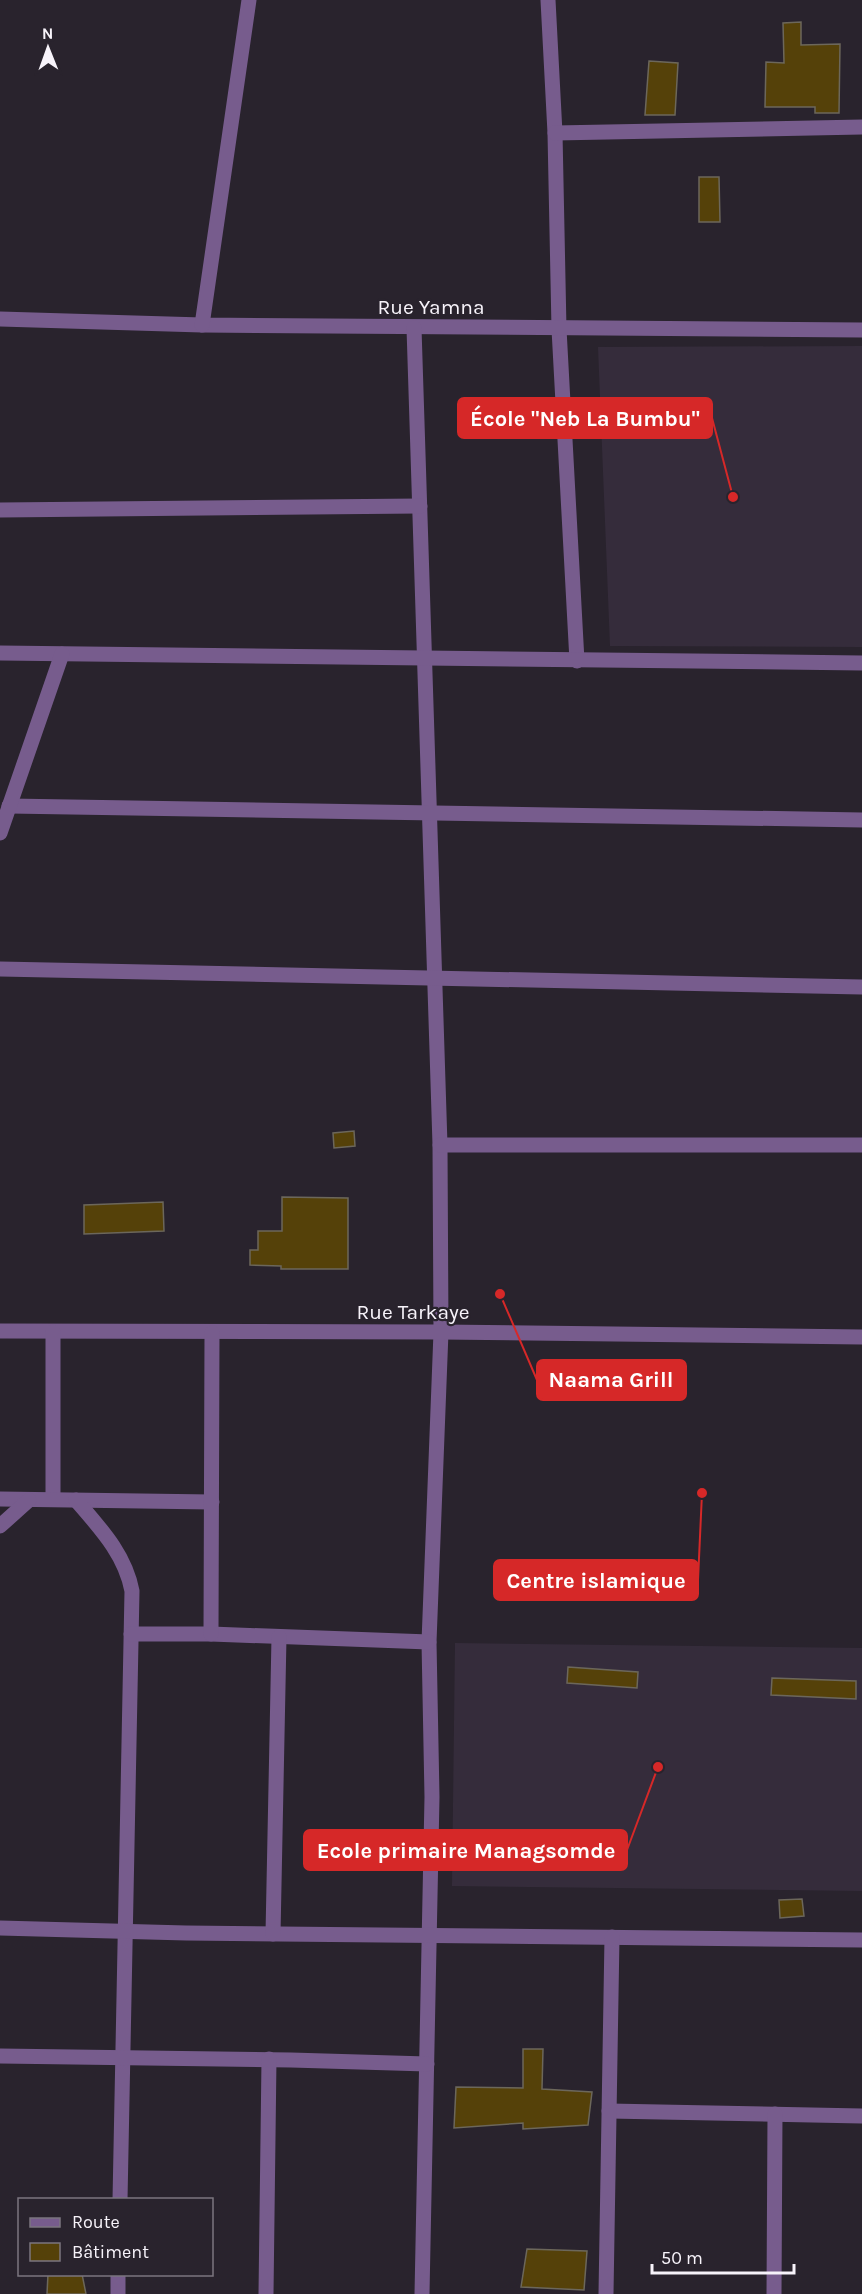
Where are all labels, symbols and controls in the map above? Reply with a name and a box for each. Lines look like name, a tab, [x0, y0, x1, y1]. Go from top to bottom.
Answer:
north arrow	[18, 18, 78, 78]
text: N	[42, 24, 54, 43]
street label: Rue Yamna	[377, 295, 485, 319]
callout: École "Neb La Bumbu"	[458, 398, 712, 438]
text: École "Neb La Bumbu"	[470, 405, 700, 432]
street label: Rue Tarkaye	[356, 1300, 470, 1324]
callout: Naama Grill	[537, 1360, 686, 1400]
text: Naama Grill	[549, 1367, 673, 1393]
callout: Centre islamique	[494, 1560, 698, 1600]
text: Centre islamique	[506, 1568, 686, 1594]
callout: Ecole primaire Managsomde	[304, 1830, 627, 1870]
text: Ecole primaire Managsomde	[317, 1838, 615, 1864]
legend	[18, 2198, 213, 2276]
text: Route	[72, 2211, 120, 2233]
scale bar	[652, 2237, 794, 2275]
text: Bâtiment	[72, 2241, 149, 2263]
text: 50 m	[661, 2247, 703, 2269]

